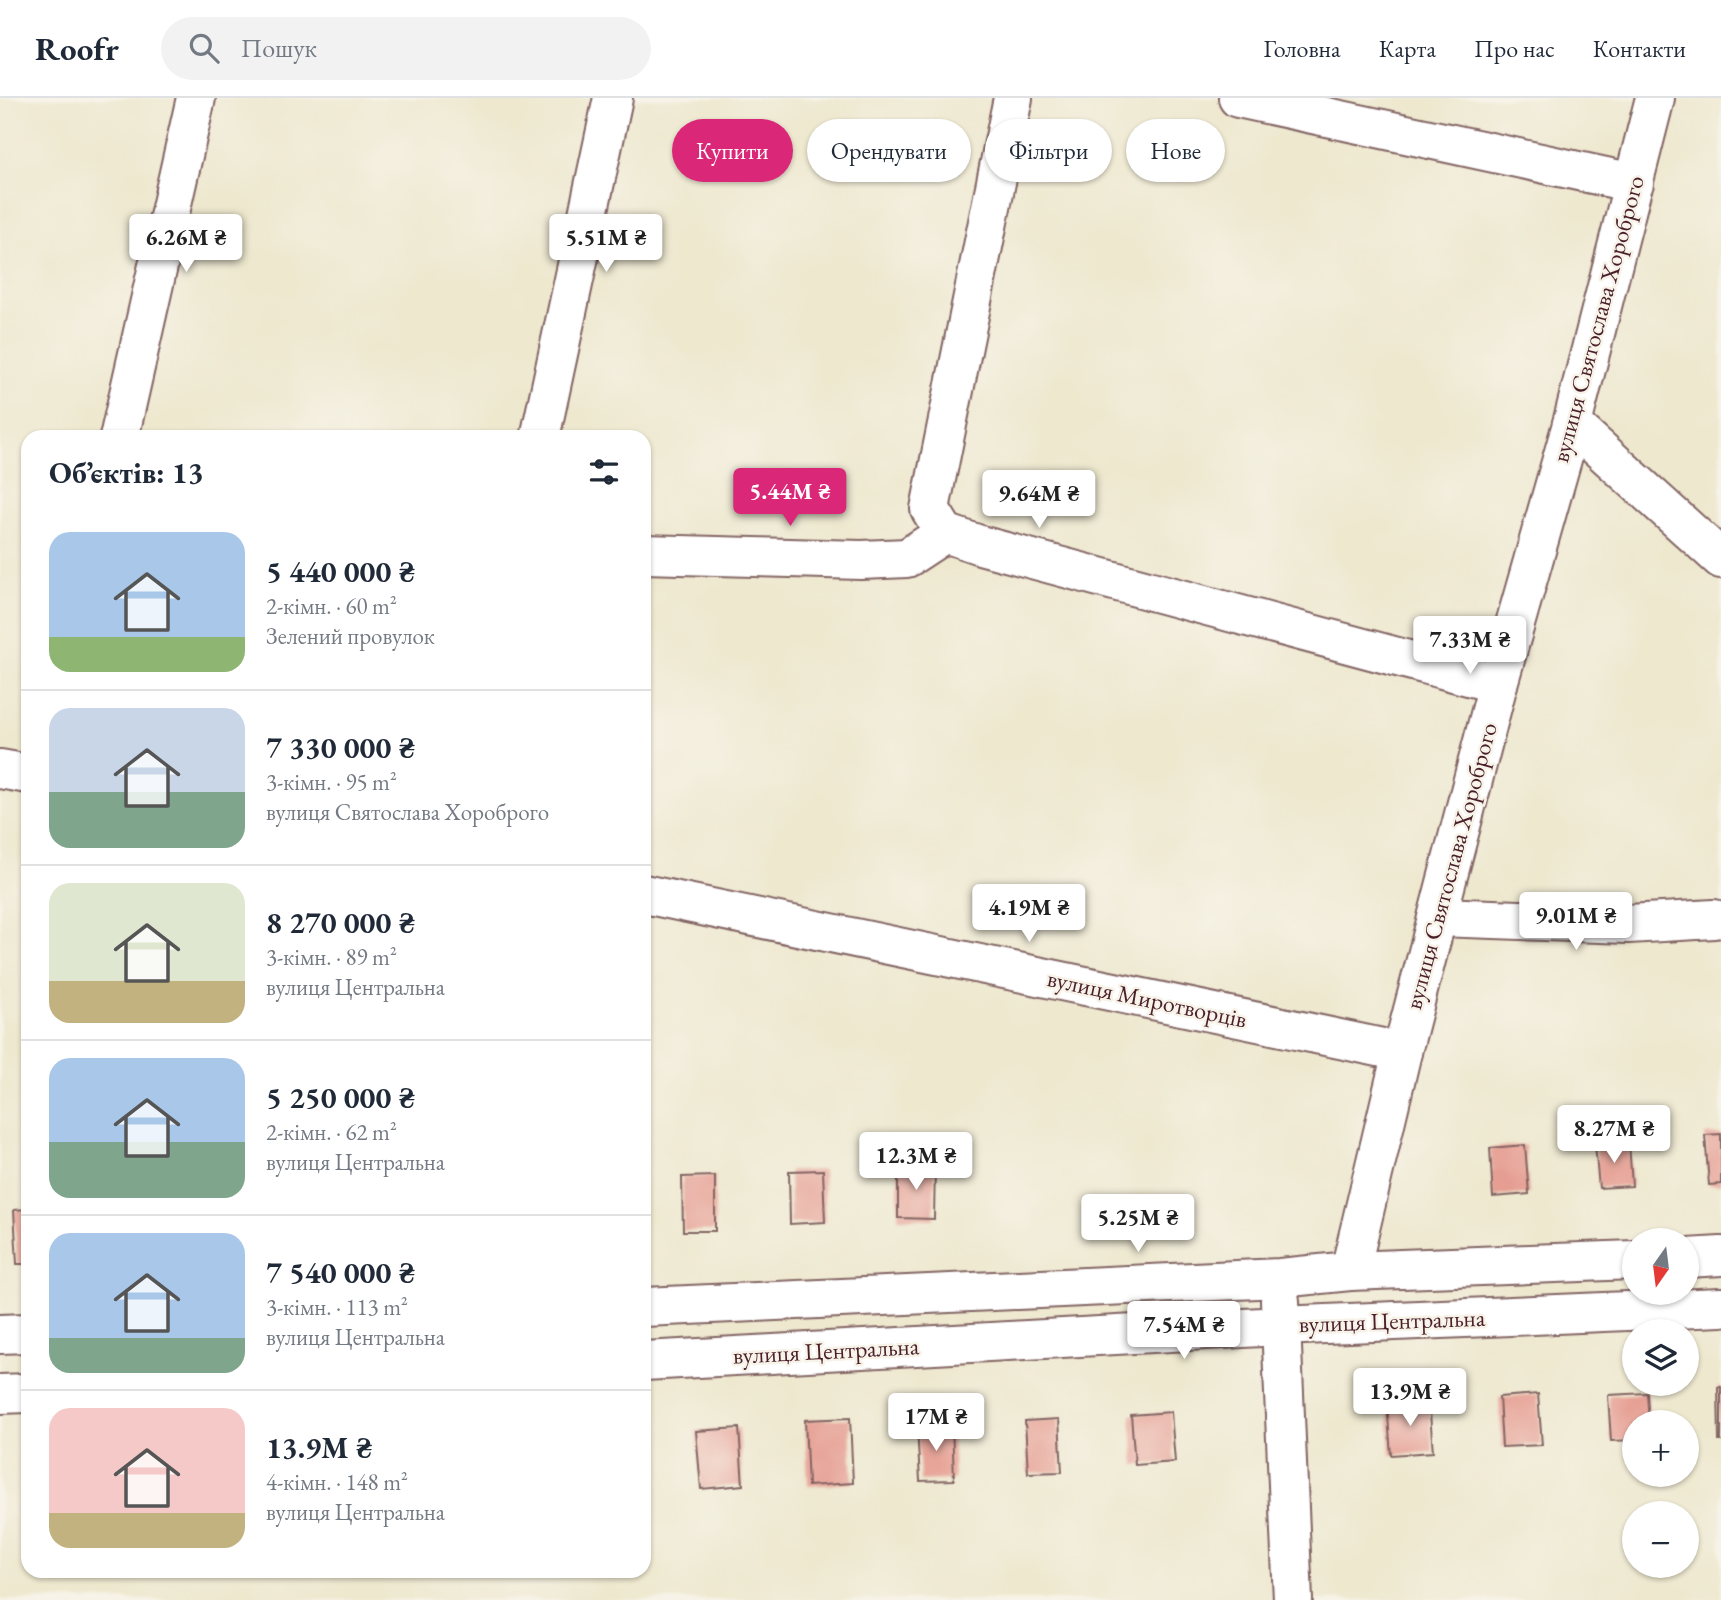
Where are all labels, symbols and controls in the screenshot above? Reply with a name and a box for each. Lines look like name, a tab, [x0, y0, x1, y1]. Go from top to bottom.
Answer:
search box	[161, 17, 651, 80]
text: Roofr	[35, 27, 119, 70]
icon: search	[185, 29, 223, 67]
text: Пошук	[241, 31, 317, 65]
text: Головна	[1263, 33, 1341, 64]
text: Карта	[1379, 33, 1436, 64]
text: Про нас	[1474, 33, 1555, 64]
text: Контакти	[1593, 33, 1686, 64]
chip: Купити	[672, 119, 793, 182]
chip: Орендувати	[807, 119, 971, 182]
chip: Фільтри	[985, 119, 1112, 182]
chip: Нове	[1126, 119, 1225, 182]
street label: вулиця Святослава Хороброго	[1544, 172, 1651, 466]
pin: 6.26M ₴	[121, 214, 251, 274]
pin: 5.51M ₴	[541, 214, 671, 274]
text: 6.26M ₴	[145, 222, 227, 252]
text: 5.51M ₴	[565, 222, 647, 252]
text: Об’єктів: 13	[49, 453, 204, 492]
icon: filters	[585, 453, 623, 491]
pin: 5.44M ₴	[725, 468, 855, 528]
pin: 9.64M ₴	[974, 470, 1104, 530]
text: 5.44M ₴	[749, 476, 831, 506]
text: 9.64M ₴	[998, 478, 1080, 508]
text: 5 440 000 ₴	[266, 552, 415, 591]
icon: home	[105, 560, 189, 644]
text: 2-кімн. · 60 m²	[266, 591, 397, 621]
pin: 7.33M ₴	[1405, 616, 1535, 676]
text: Зелений провулок	[266, 621, 435, 651]
text: 7.33M ₴	[1429, 624, 1511, 654]
street label: вулиця Святослава Хороброго	[1397, 719, 1504, 1013]
text: 7 330 000 ₴	[266, 728, 415, 767]
icon: home	[105, 736, 189, 820]
text: 3-кімн. · 95 m²	[266, 767, 397, 797]
text: вулиця Святослава Хороброго	[266, 797, 549, 827]
pin: 4.19M ₴	[964, 884, 1094, 944]
text: 4.19M ₴	[988, 892, 1070, 922]
pin: 9.01M ₴	[1511, 892, 1641, 952]
text: 9.01M ₴	[1535, 900, 1617, 930]
text: 8 270 000 ₴	[266, 903, 415, 942]
icon: home	[105, 911, 189, 995]
text: 3-кімн. · 89 m²	[266, 942, 397, 972]
street label: вулиця Миротворців	[1045, 962, 1250, 1035]
text: вулиця Центральна	[266, 972, 445, 1002]
text: 5 250 000 ₴	[266, 1078, 415, 1117]
icon: home	[105, 1086, 189, 1170]
pin: 8.27M ₴	[1549, 1105, 1679, 1165]
text: 8.27M ₴	[1573, 1113, 1655, 1143]
text: 2-кімн. · 62 m²	[266, 1117, 397, 1147]
pin: 12.3M ₴	[851, 1132, 981, 1192]
text: 12.3M ₴	[875, 1140, 957, 1170]
text: вулиця Центральна	[266, 1147, 445, 1177]
pin: 5.25M ₴	[1073, 1194, 1203, 1254]
text: 5.25M ₴	[1097, 1202, 1179, 1232]
north arrow	[1622, 1228, 1699, 1306]
map controls	[1622, 1228, 1699, 1578]
text: 7 540 000 ₴	[266, 1253, 415, 1292]
icon: home	[105, 1261, 189, 1345]
text: 3-кімн. · 113 m²	[266, 1292, 408, 1322]
pin: 7.54M ₴	[1119, 1302, 1249, 1361]
street label: вулиця Центральна	[1298, 1302, 1486, 1339]
text: 7.54M ₴	[1143, 1309, 1225, 1339]
button: layers	[1622, 1319, 1699, 1396]
text: вулиця Центральна	[266, 1322, 445, 1352]
street label: вулиця Центральна	[732, 1330, 920, 1371]
pin: 13.9M ₴	[1345, 1368, 1475, 1428]
text: 13.9M ₴	[1369, 1376, 1451, 1406]
pin: 17M ₴	[887, 1394, 985, 1453]
text: 17M ₴	[904, 1401, 968, 1431]
button: +	[1622, 1410, 1699, 1487]
text: 13.9M ₴	[266, 1428, 372, 1467]
icon: home	[105, 1436, 189, 1520]
text: 4-кімн. · 148 m²	[266, 1467, 408, 1497]
text: вулиця Центральна	[266, 1497, 445, 1527]
button: −	[1622, 1501, 1699, 1578]

